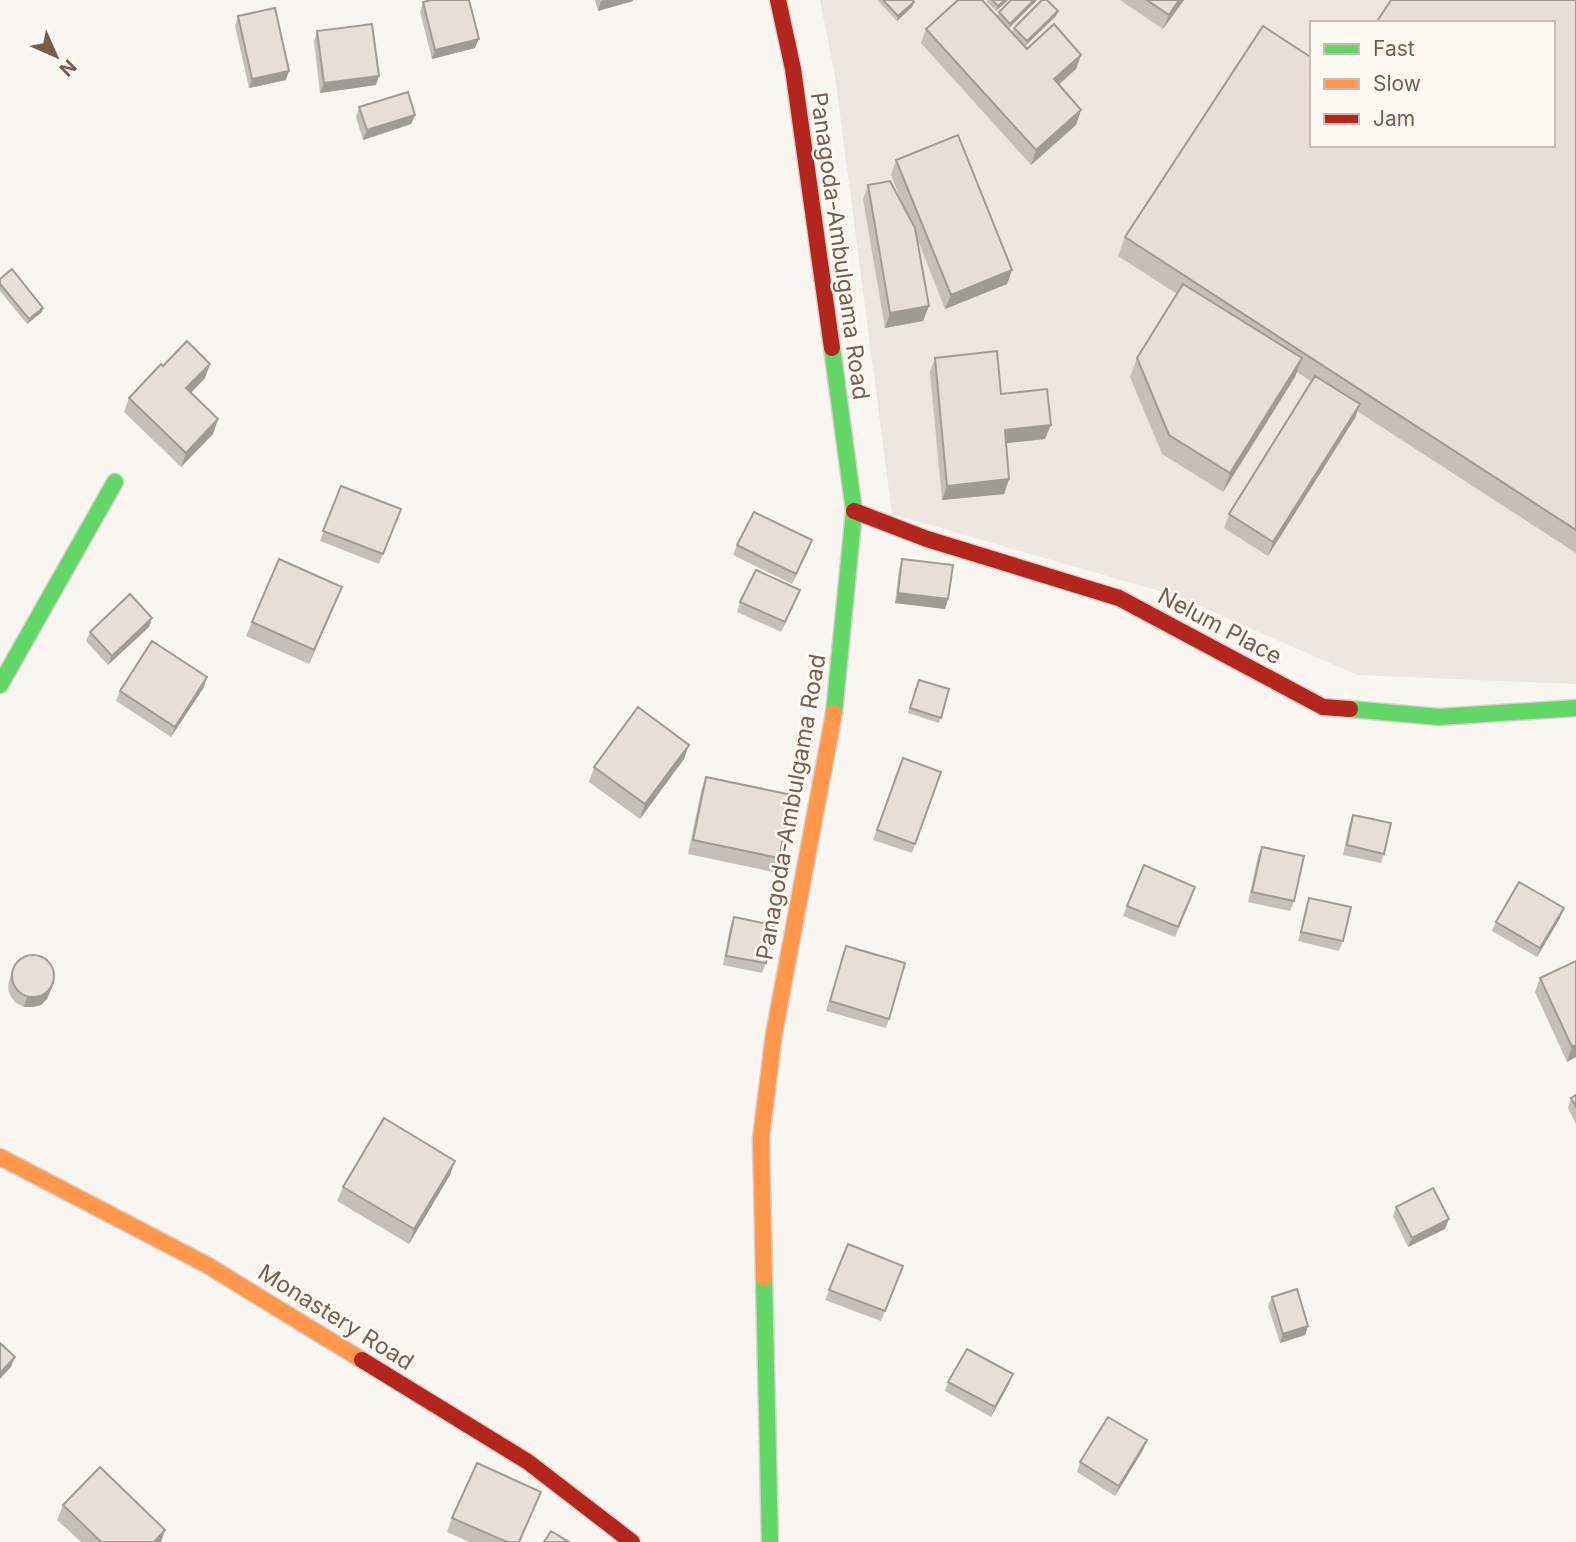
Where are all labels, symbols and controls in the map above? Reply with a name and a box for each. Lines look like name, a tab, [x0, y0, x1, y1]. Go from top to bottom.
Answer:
north arrow	[21, 21, 91, 91]
legend	[1310, 21, 1555, 147]
text: Fast	[1373, 36, 1415, 61]
text: N	[54, 54, 81, 81]
text: Slow	[1373, 71, 1421, 96]
street label: Panagoda-Ambulgama Road	[805, 91, 875, 401]
text: Jam	[1373, 106, 1415, 131]
street label: Nelum Place	[1153, 582, 1287, 670]
street label: Panagoda-Ambulgama Road	[750, 652, 832, 962]
street label: Monastery Road	[253, 1258, 419, 1376]

